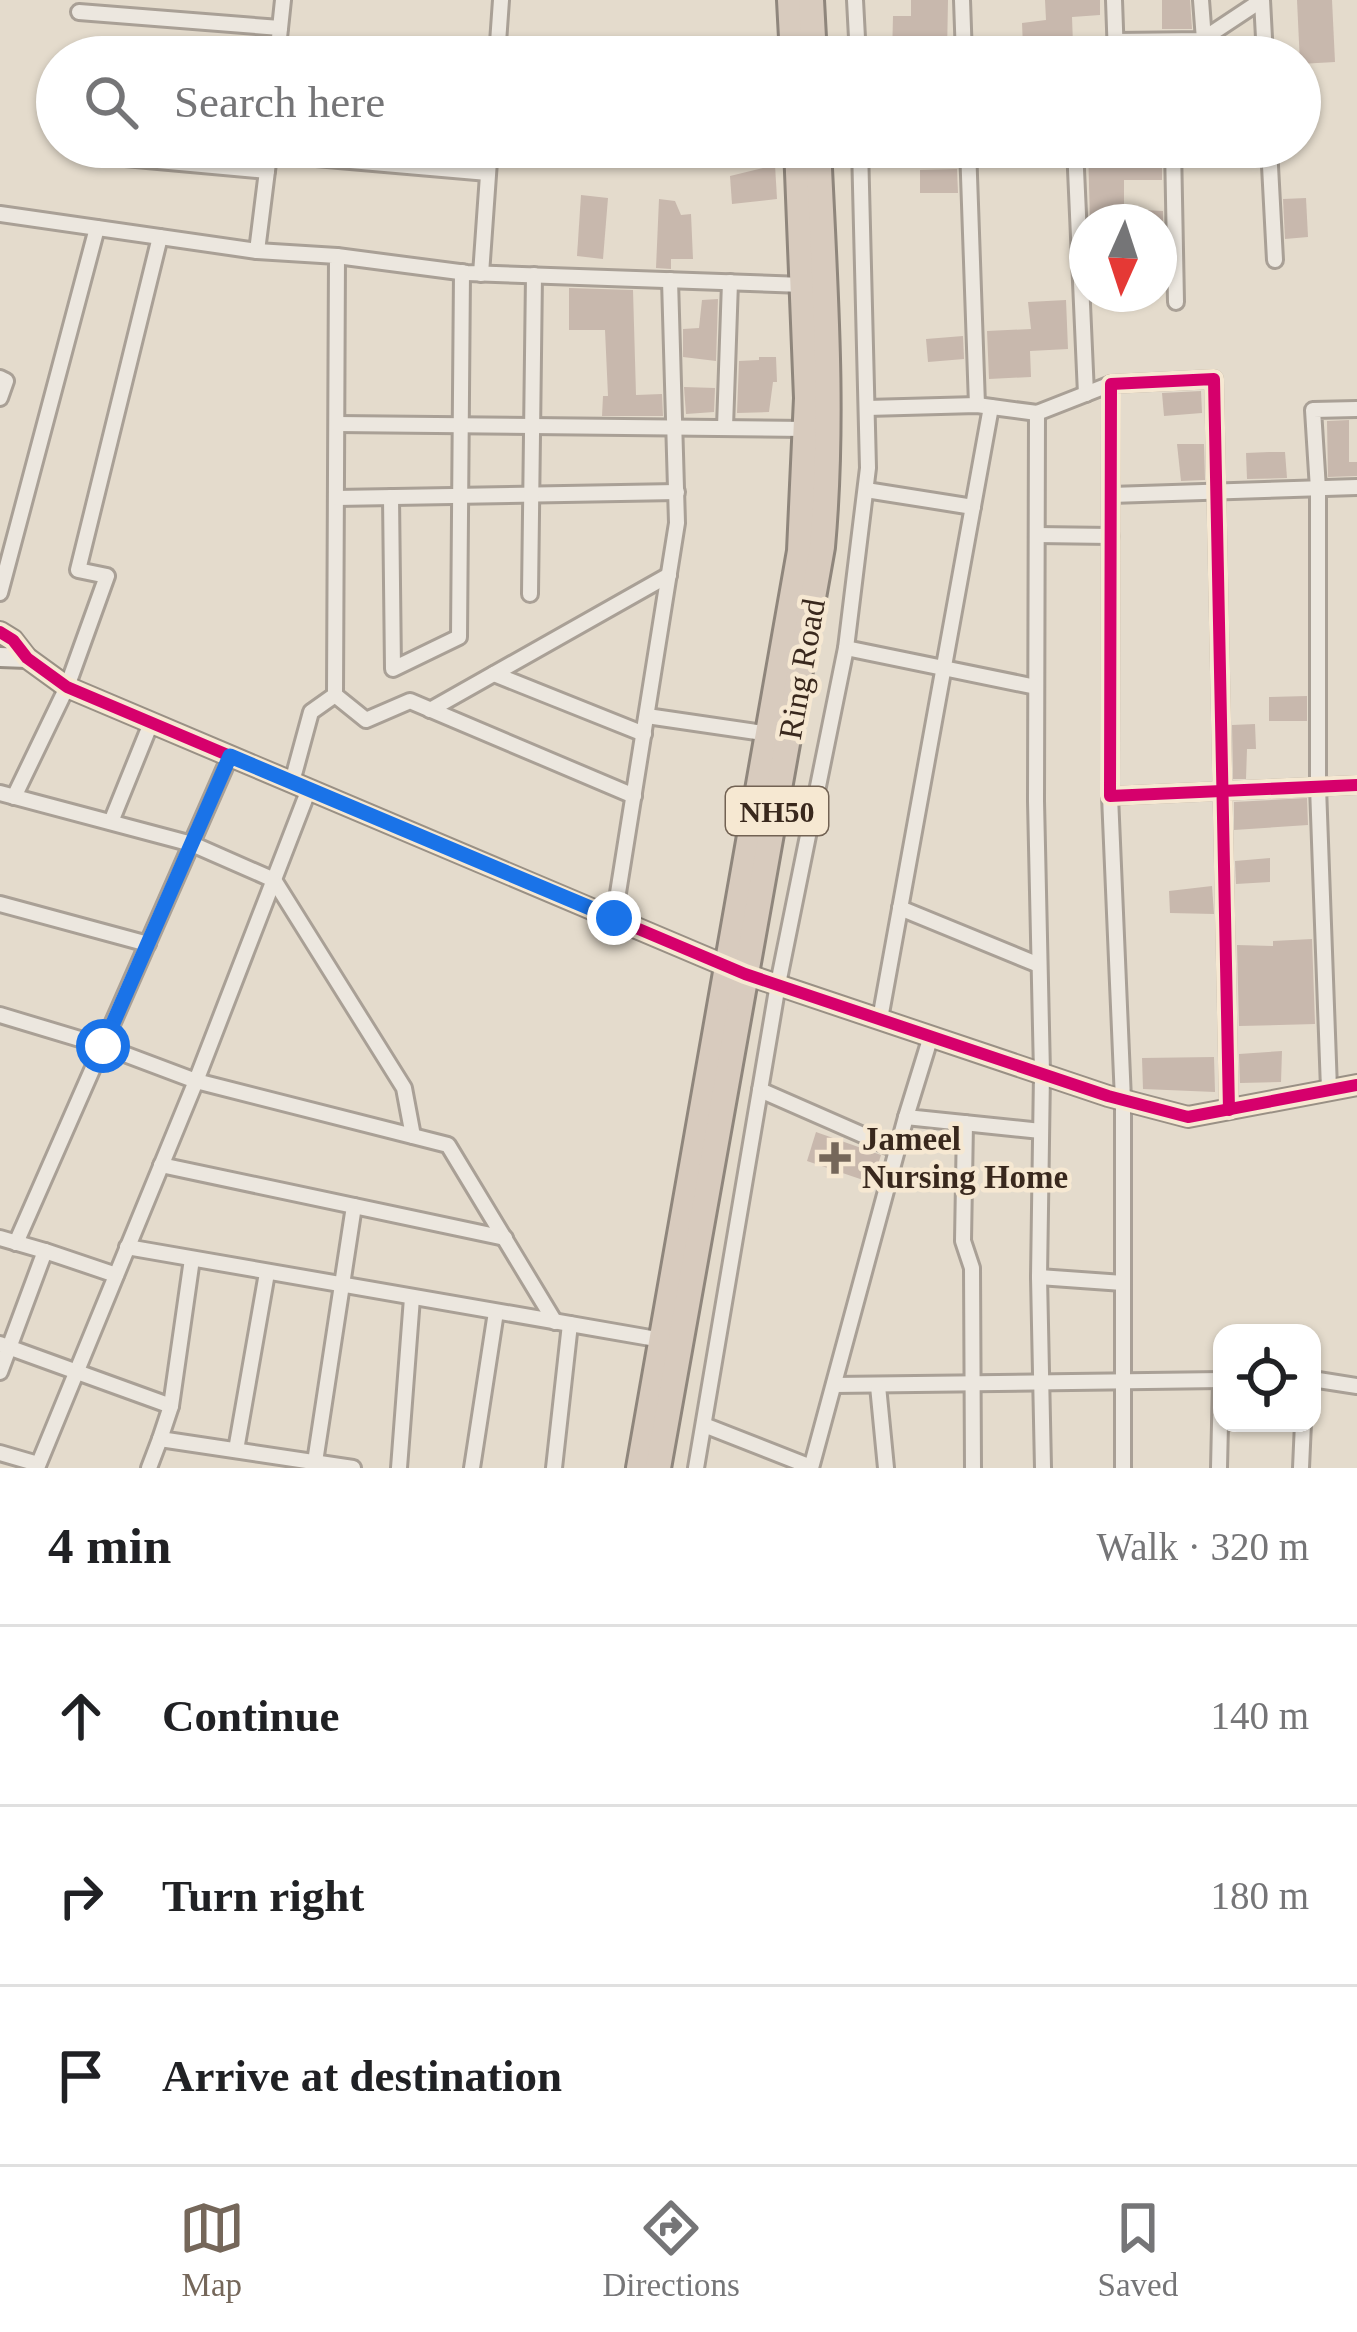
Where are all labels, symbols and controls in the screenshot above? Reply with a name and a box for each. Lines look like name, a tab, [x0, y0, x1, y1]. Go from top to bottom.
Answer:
search box	[36, 36, 1321, 168]
icon: search	[78, 69, 144, 135]
text: Search here	[174, 77, 385, 127]
north arrow	[1069, 204, 1177, 312]
street label: Ring Road	[772, 595, 832, 742]
road number: NH50	[726, 787, 828, 835]
route end	[587, 891, 641, 945]
route start	[76, 1019, 130, 1073]
place label: Jameel Nursing Home	[862, 1121, 1068, 1195]
marker: Jameel Nursing Home	[819, 1142, 851, 1174]
map controls	[1213, 1324, 1321, 1432]
button: locate	[1213, 1324, 1321, 1432]
text: 4 min	[48, 1518, 171, 1574]
text: Walk · 320 m	[1097, 1525, 1309, 1568]
icon: ahead	[48, 1683, 114, 1749]
text: Continue	[162, 1691, 340, 1741]
text: 140 m	[1210, 1694, 1309, 1737]
icon: right	[48, 1863, 114, 1929]
text: Turn right	[162, 1871, 364, 1921]
text: 180 m	[1210, 1874, 1309, 1917]
icon: arrive	[48, 2043, 114, 2109]
text: Arrive at destination	[162, 2051, 562, 2101]
tab: Map	[179, 2195, 245, 2304]
tab: Directions	[602, 2195, 740, 2304]
tab: Saved	[1098, 2195, 1178, 2304]

